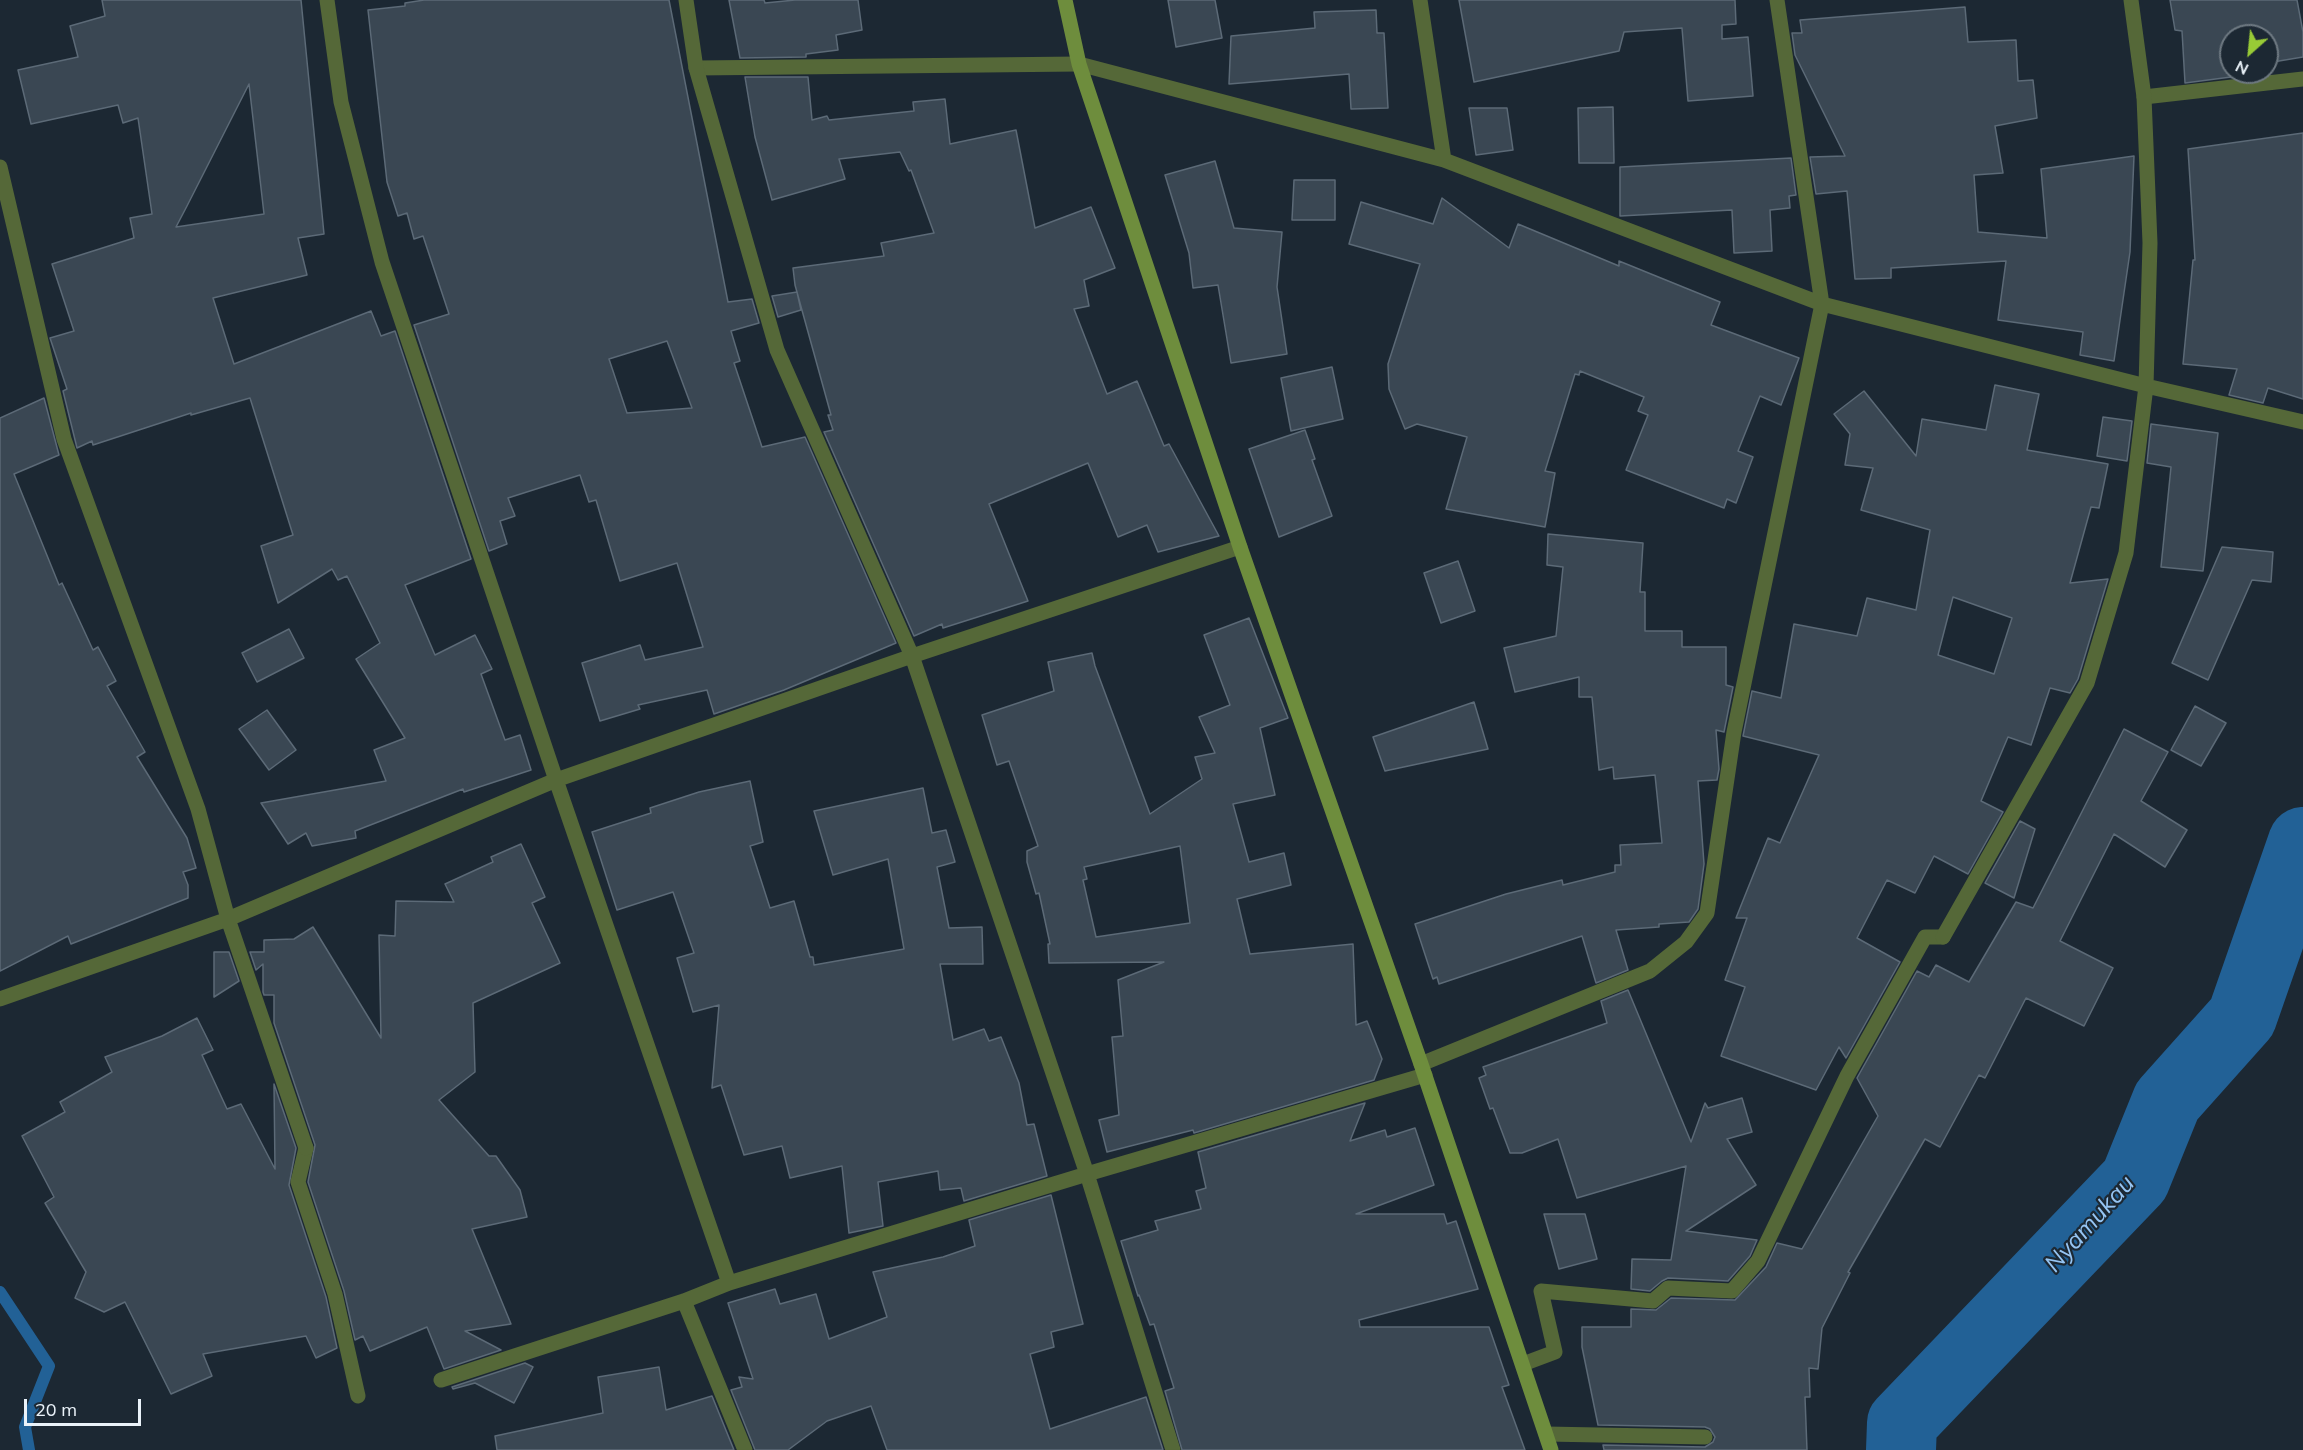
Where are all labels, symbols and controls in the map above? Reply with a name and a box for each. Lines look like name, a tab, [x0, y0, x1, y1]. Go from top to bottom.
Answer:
north arrow	[2219, 24, 2279, 84]
text: N	[2232, 57, 2252, 80]
water label: Nyamukau	[2039, 1170, 2141, 1278]
scale bar	[27, 1387, 144, 1425]
text: 20 m	[35, 1398, 77, 1421]

